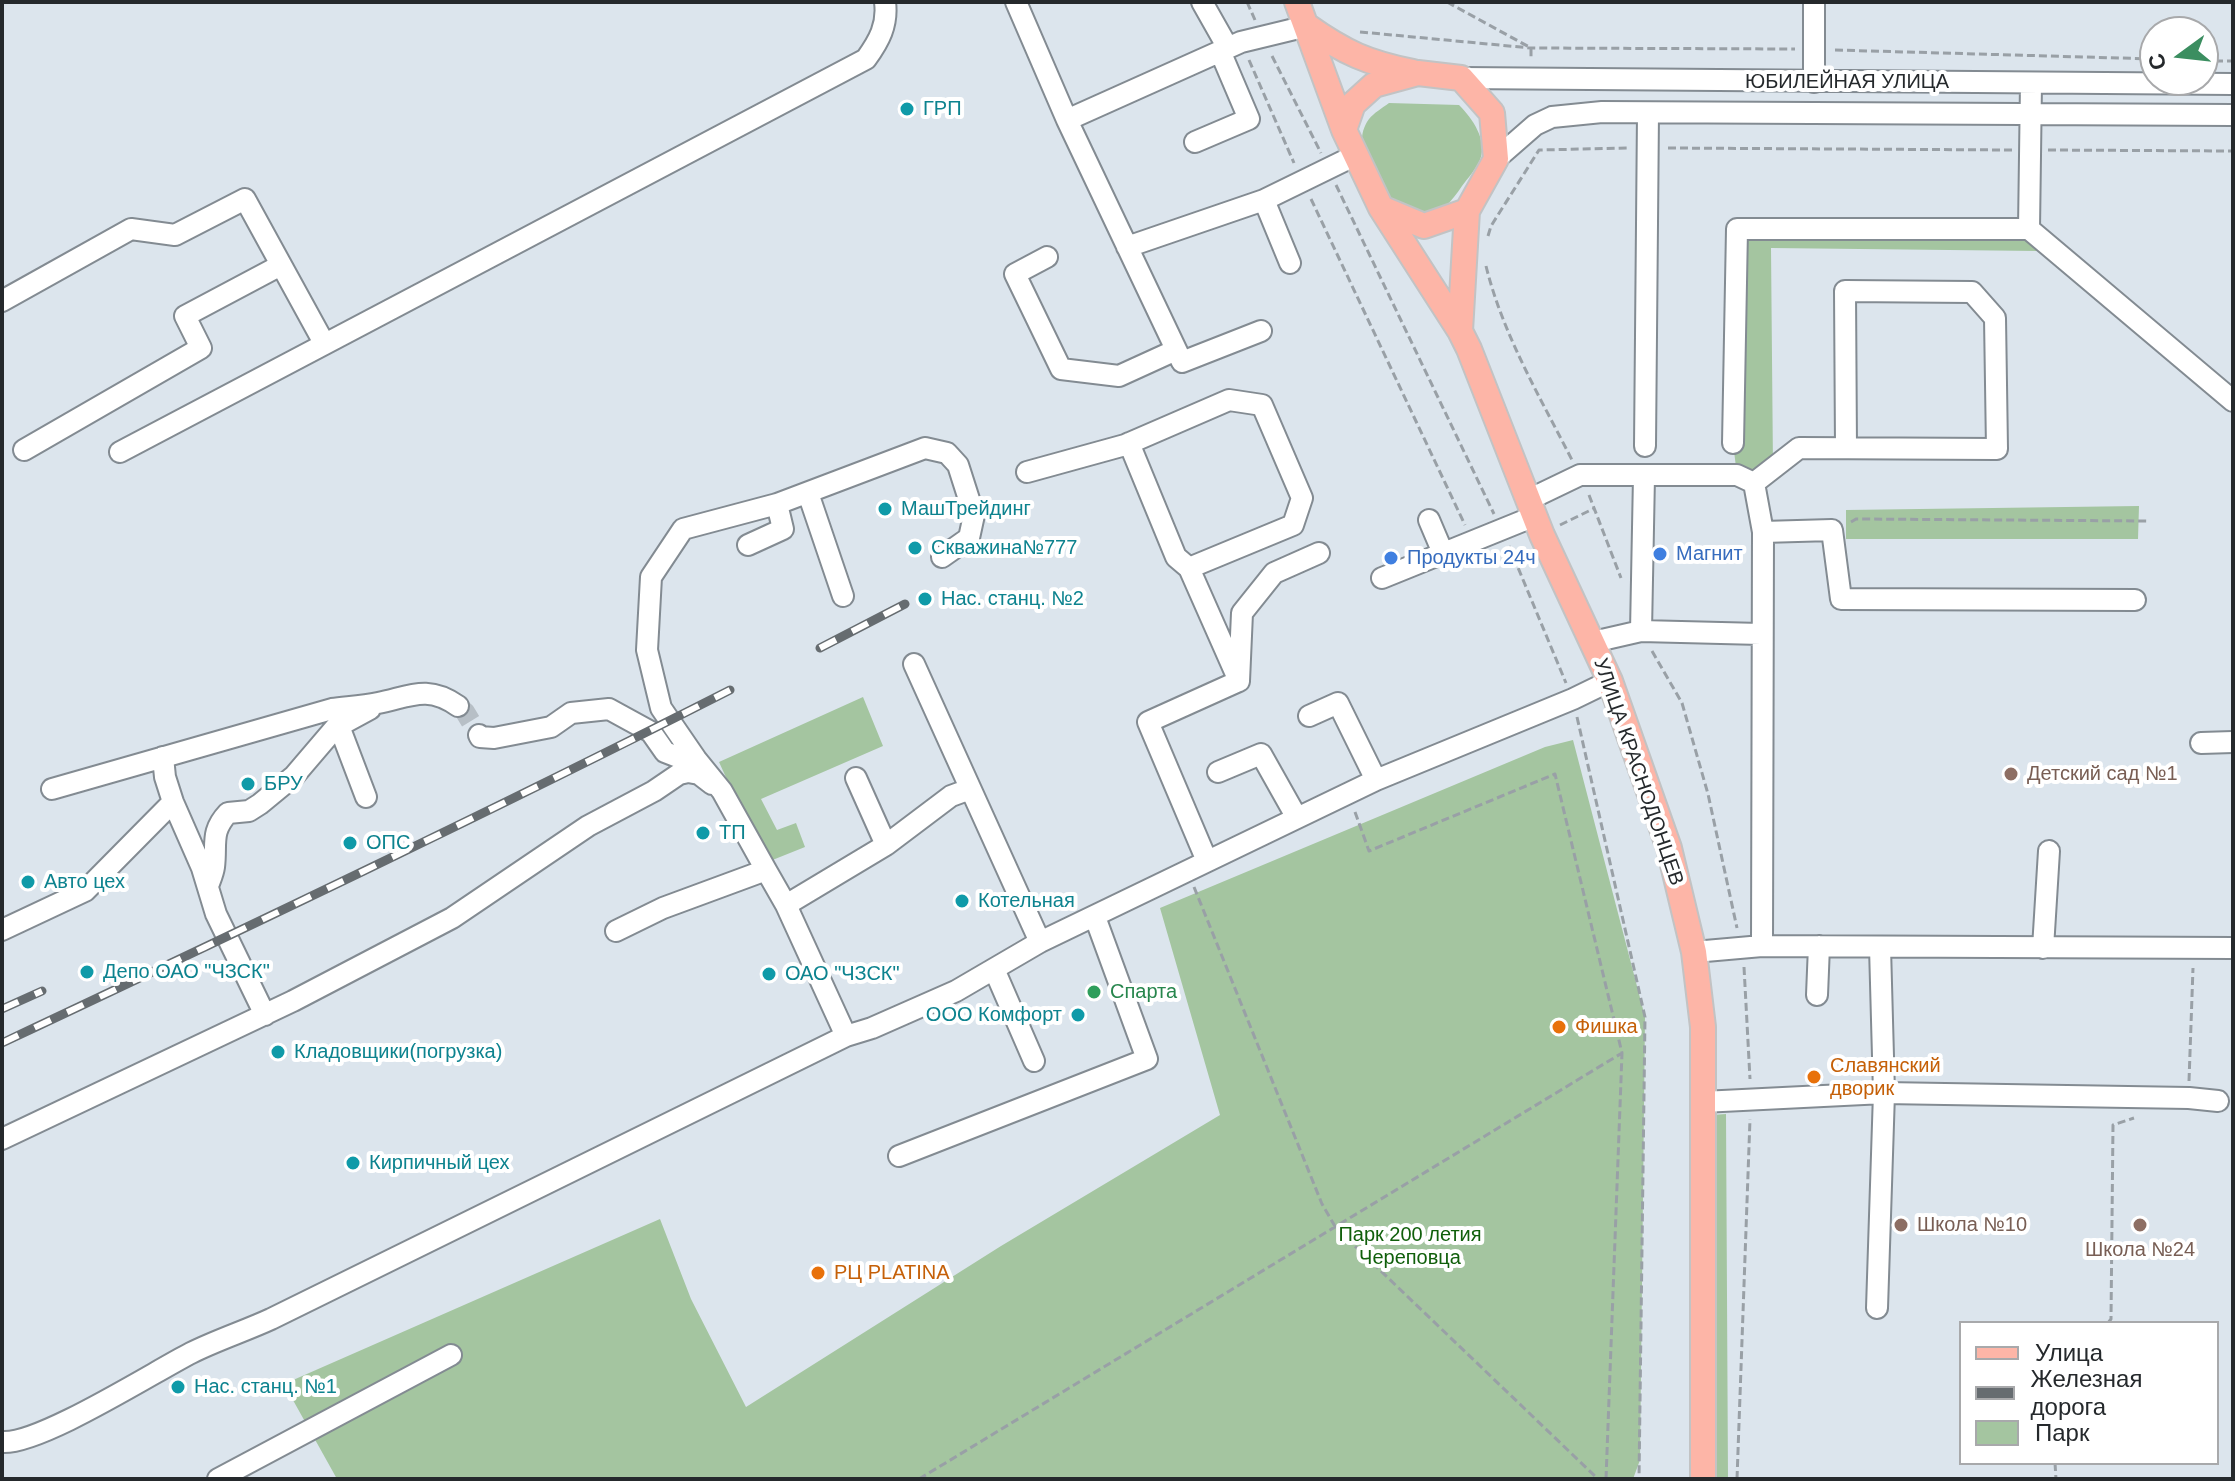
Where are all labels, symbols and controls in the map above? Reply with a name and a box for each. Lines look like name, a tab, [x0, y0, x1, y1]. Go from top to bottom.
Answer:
north arrow	[2139, 16, 2219, 96]
text: С	[2143, 51, 2171, 73]
street label: ЮБИЛЕЙНАЯ УЛИЦА	[1745, 70, 1949, 94]
place label: ГРП	[923, 97, 962, 121]
marker: ГРП	[898, 100, 916, 118]
place label: МашТрейдинг	[901, 497, 1031, 521]
marker: МашТрейдинг	[876, 500, 894, 518]
place label: Скважина№777	[931, 536, 1077, 560]
marker: Скважина№777	[906, 539, 924, 557]
place label: Магнит	[1676, 542, 1743, 566]
marker: Магнит	[1651, 545, 1669, 563]
place label: Продукты 24ч	[1407, 546, 1536, 570]
marker: Продукты 24ч	[1382, 549, 1400, 567]
place label: Нас. станц. №2	[941, 587, 1084, 611]
marker: Нас. станц. №2	[916, 590, 934, 608]
street label: УЛИЦА КРАСНОДОНЦЕВ	[1588, 655, 1688, 889]
place label: Детский сад №1	[2027, 762, 2178, 786]
marker: Детский сад №1	[2002, 765, 2020, 783]
place label: БРУ	[264, 772, 303, 796]
marker: БРУ	[239, 775, 257, 793]
place label: ТП	[719, 821, 746, 845]
marker: ТП	[694, 824, 712, 842]
place label: ОПС	[366, 831, 410, 855]
marker: ОПС	[341, 834, 359, 852]
place label: Авто цех	[44, 870, 125, 894]
marker: Авто цех	[19, 873, 37, 891]
place label: Котельная	[978, 889, 1075, 913]
marker: Котельная	[953, 892, 971, 910]
place label: Депо ОАО "ЧЗСК"	[103, 960, 270, 984]
place label: ОАО "ЧЗСК"	[785, 962, 900, 986]
marker: Депо ОАО "ЧЗСК"	[78, 963, 96, 981]
marker: ОАО "ЧЗСК"	[760, 965, 778, 983]
place label: Спарта	[1110, 980, 1177, 1004]
marker: Спарта	[1085, 983, 1103, 1001]
place label: ООО Комфорт	[926, 1003, 1062, 1027]
marker: ООО Комфорт	[1069, 1006, 1087, 1024]
place label: Фишка	[1575, 1015, 1638, 1039]
marker: Фишка	[1550, 1018, 1568, 1036]
place label: Кладовщики(погрузка)	[294, 1040, 502, 1064]
marker: Кладовщики(погрузка)	[269, 1043, 287, 1061]
place label: Славянский дворик	[1830, 1054, 1941, 1101]
marker: Славянский дворик	[1805, 1068, 1823, 1086]
place label: Кирпичный цех	[369, 1151, 509, 1175]
marker: Кирпичный цех	[344, 1154, 362, 1172]
place label: Школа №10	[1917, 1213, 2027, 1237]
marker: Школа №10	[1892, 1216, 1910, 1234]
marker: Школа №24	[2131, 1216, 2149, 1234]
park label: Парк 200 летия Череповца	[1338, 1223, 1482, 1270]
place label: Школа №24	[2085, 1238, 2195, 1262]
place label: РЦ PLATINA	[834, 1261, 950, 1285]
marker: РЦ PLATINA	[809, 1264, 827, 1282]
legend	[1959, 1321, 2219, 1465]
text: Улица	[2035, 1339, 2103, 1366]
text: Железная дорога	[2031, 1365, 2142, 1420]
place label: Нас. станц. №1	[194, 1375, 337, 1399]
marker: Нас. станц. №1	[169, 1378, 187, 1396]
text: Парк	[2035, 1419, 2089, 1446]

